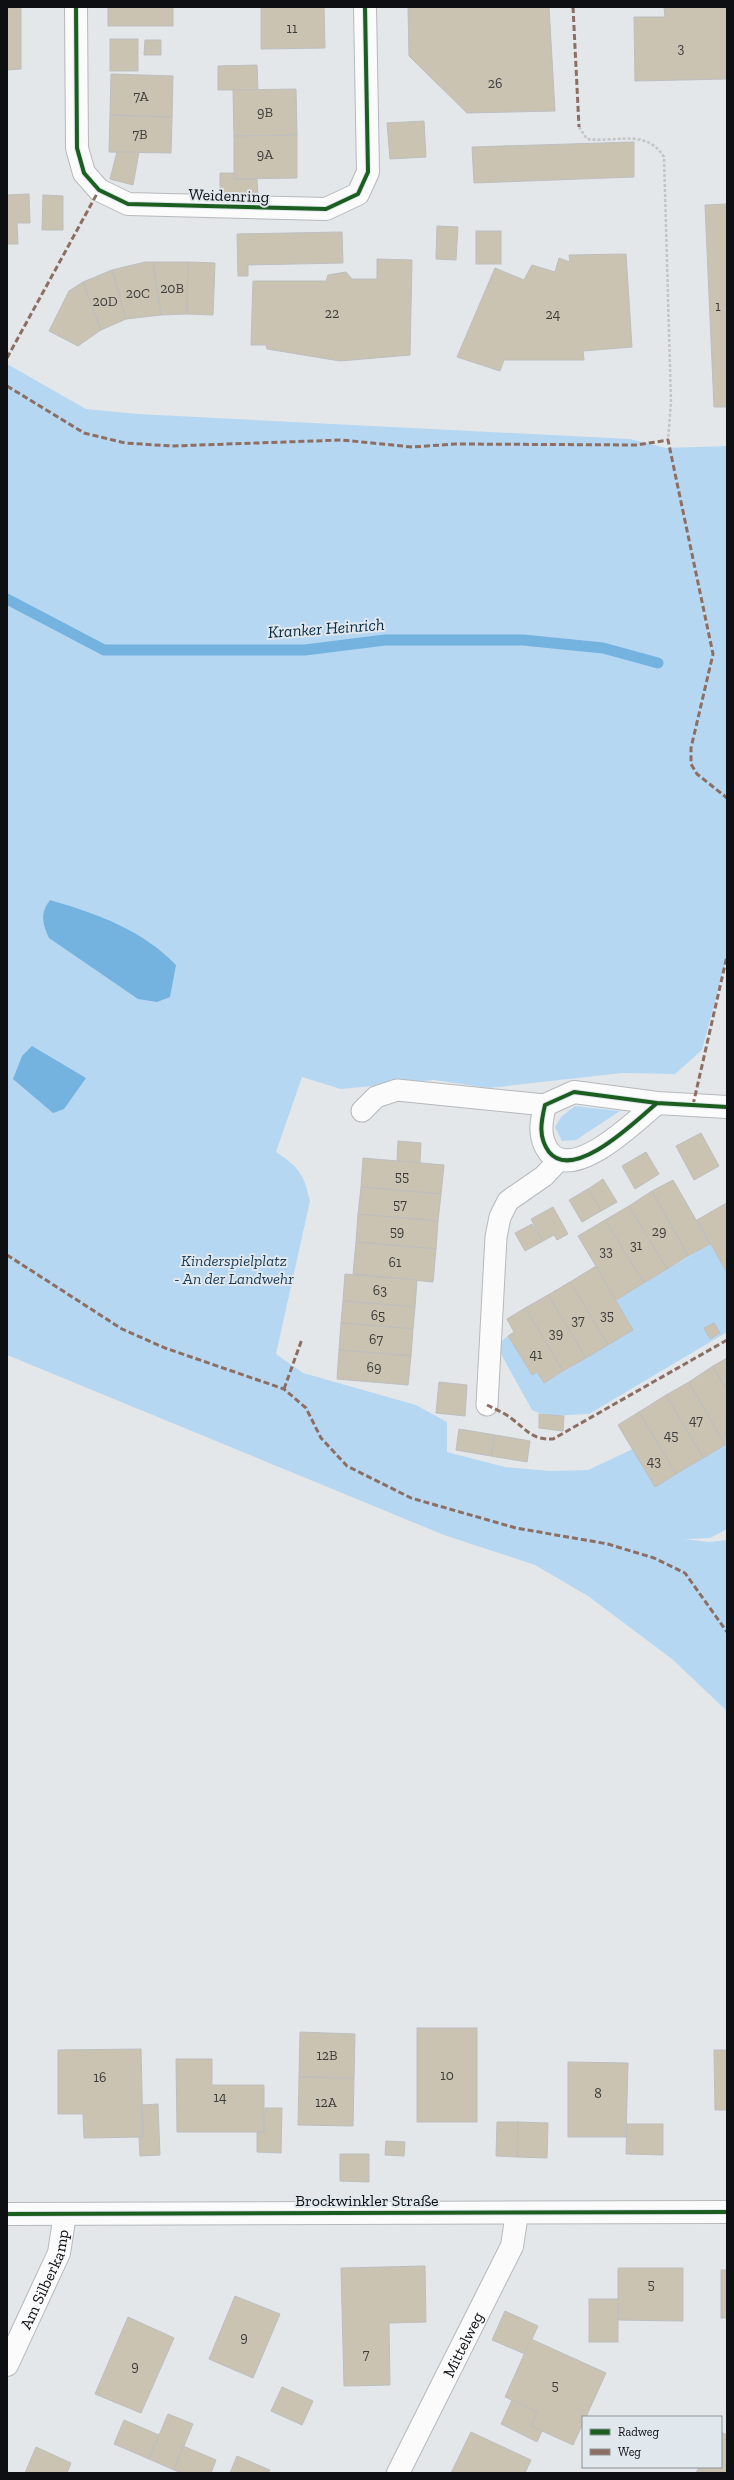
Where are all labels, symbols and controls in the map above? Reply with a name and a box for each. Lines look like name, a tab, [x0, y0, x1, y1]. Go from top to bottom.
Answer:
house number: 11	[287, 20, 298, 37]
house number: 3	[678, 40, 685, 57]
house number: 26	[488, 75, 502, 92]
house number: 7A	[133, 88, 150, 105]
house number: 9B	[257, 104, 273, 121]
house number: 7B	[132, 126, 148, 143]
house number: 9A	[257, 146, 274, 163]
street label: Weidenring	[188, 185, 270, 206]
house number: 20B	[160, 280, 184, 297]
house number: 20C	[126, 285, 150, 302]
house number: 20D	[92, 293, 118, 310]
house number: 1	[715, 298, 721, 315]
house number: 22	[325, 305, 339, 322]
house number: 24	[546, 306, 561, 323]
water label: Kranker Heinrich	[267, 614, 385, 642]
house number: 55	[395, 1168, 409, 1185]
house number: 57	[393, 1196, 407, 1213]
house number: 59	[390, 1223, 404, 1240]
house number: 29	[652, 1223, 666, 1240]
house number: 31	[630, 1237, 643, 1254]
house number: 33	[599, 1243, 613, 1260]
park label: Kinderspielplatz - An der Landwehr	[174, 1251, 294, 1288]
house number: 61	[389, 1254, 402, 1271]
house number: 63	[373, 1282, 387, 1299]
house number: 65	[371, 1307, 385, 1324]
house number: 35	[600, 1307, 614, 1324]
house number: 37	[571, 1312, 585, 1329]
house number: 39	[549, 1325, 563, 1342]
house number: 67	[369, 1331, 383, 1348]
house number: 41	[530, 1346, 543, 1363]
house number: 69	[367, 1359, 381, 1376]
house number: 47	[689, 1412, 703, 1429]
house number: 45	[664, 1427, 678, 1444]
house number: 43	[647, 1453, 661, 1470]
house number: 12B	[316, 2047, 338, 2064]
house number: 10	[440, 2067, 454, 2084]
house number: 16	[94, 2069, 106, 2086]
house number: 8	[594, 2085, 602, 2102]
house number: 14	[214, 2089, 227, 2106]
house number: 12A	[315, 2094, 338, 2111]
street label: Brockwinkler Straße	[295, 2191, 439, 2210]
street label: Am Silberkamp	[16, 2228, 73, 2332]
house number: 5	[647, 2276, 655, 2293]
street label: Mittelweg	[439, 2309, 487, 2380]
house number: 9	[240, 2329, 248, 2346]
house number: 7	[363, 2346, 370, 2363]
house number: 9	[131, 2358, 139, 2375]
house number: 5	[551, 2377, 559, 2394]
legend	[582, 2416, 722, 2468]
text: Radweg	[618, 2425, 659, 2439]
text: Weg	[618, 2445, 641, 2459]

